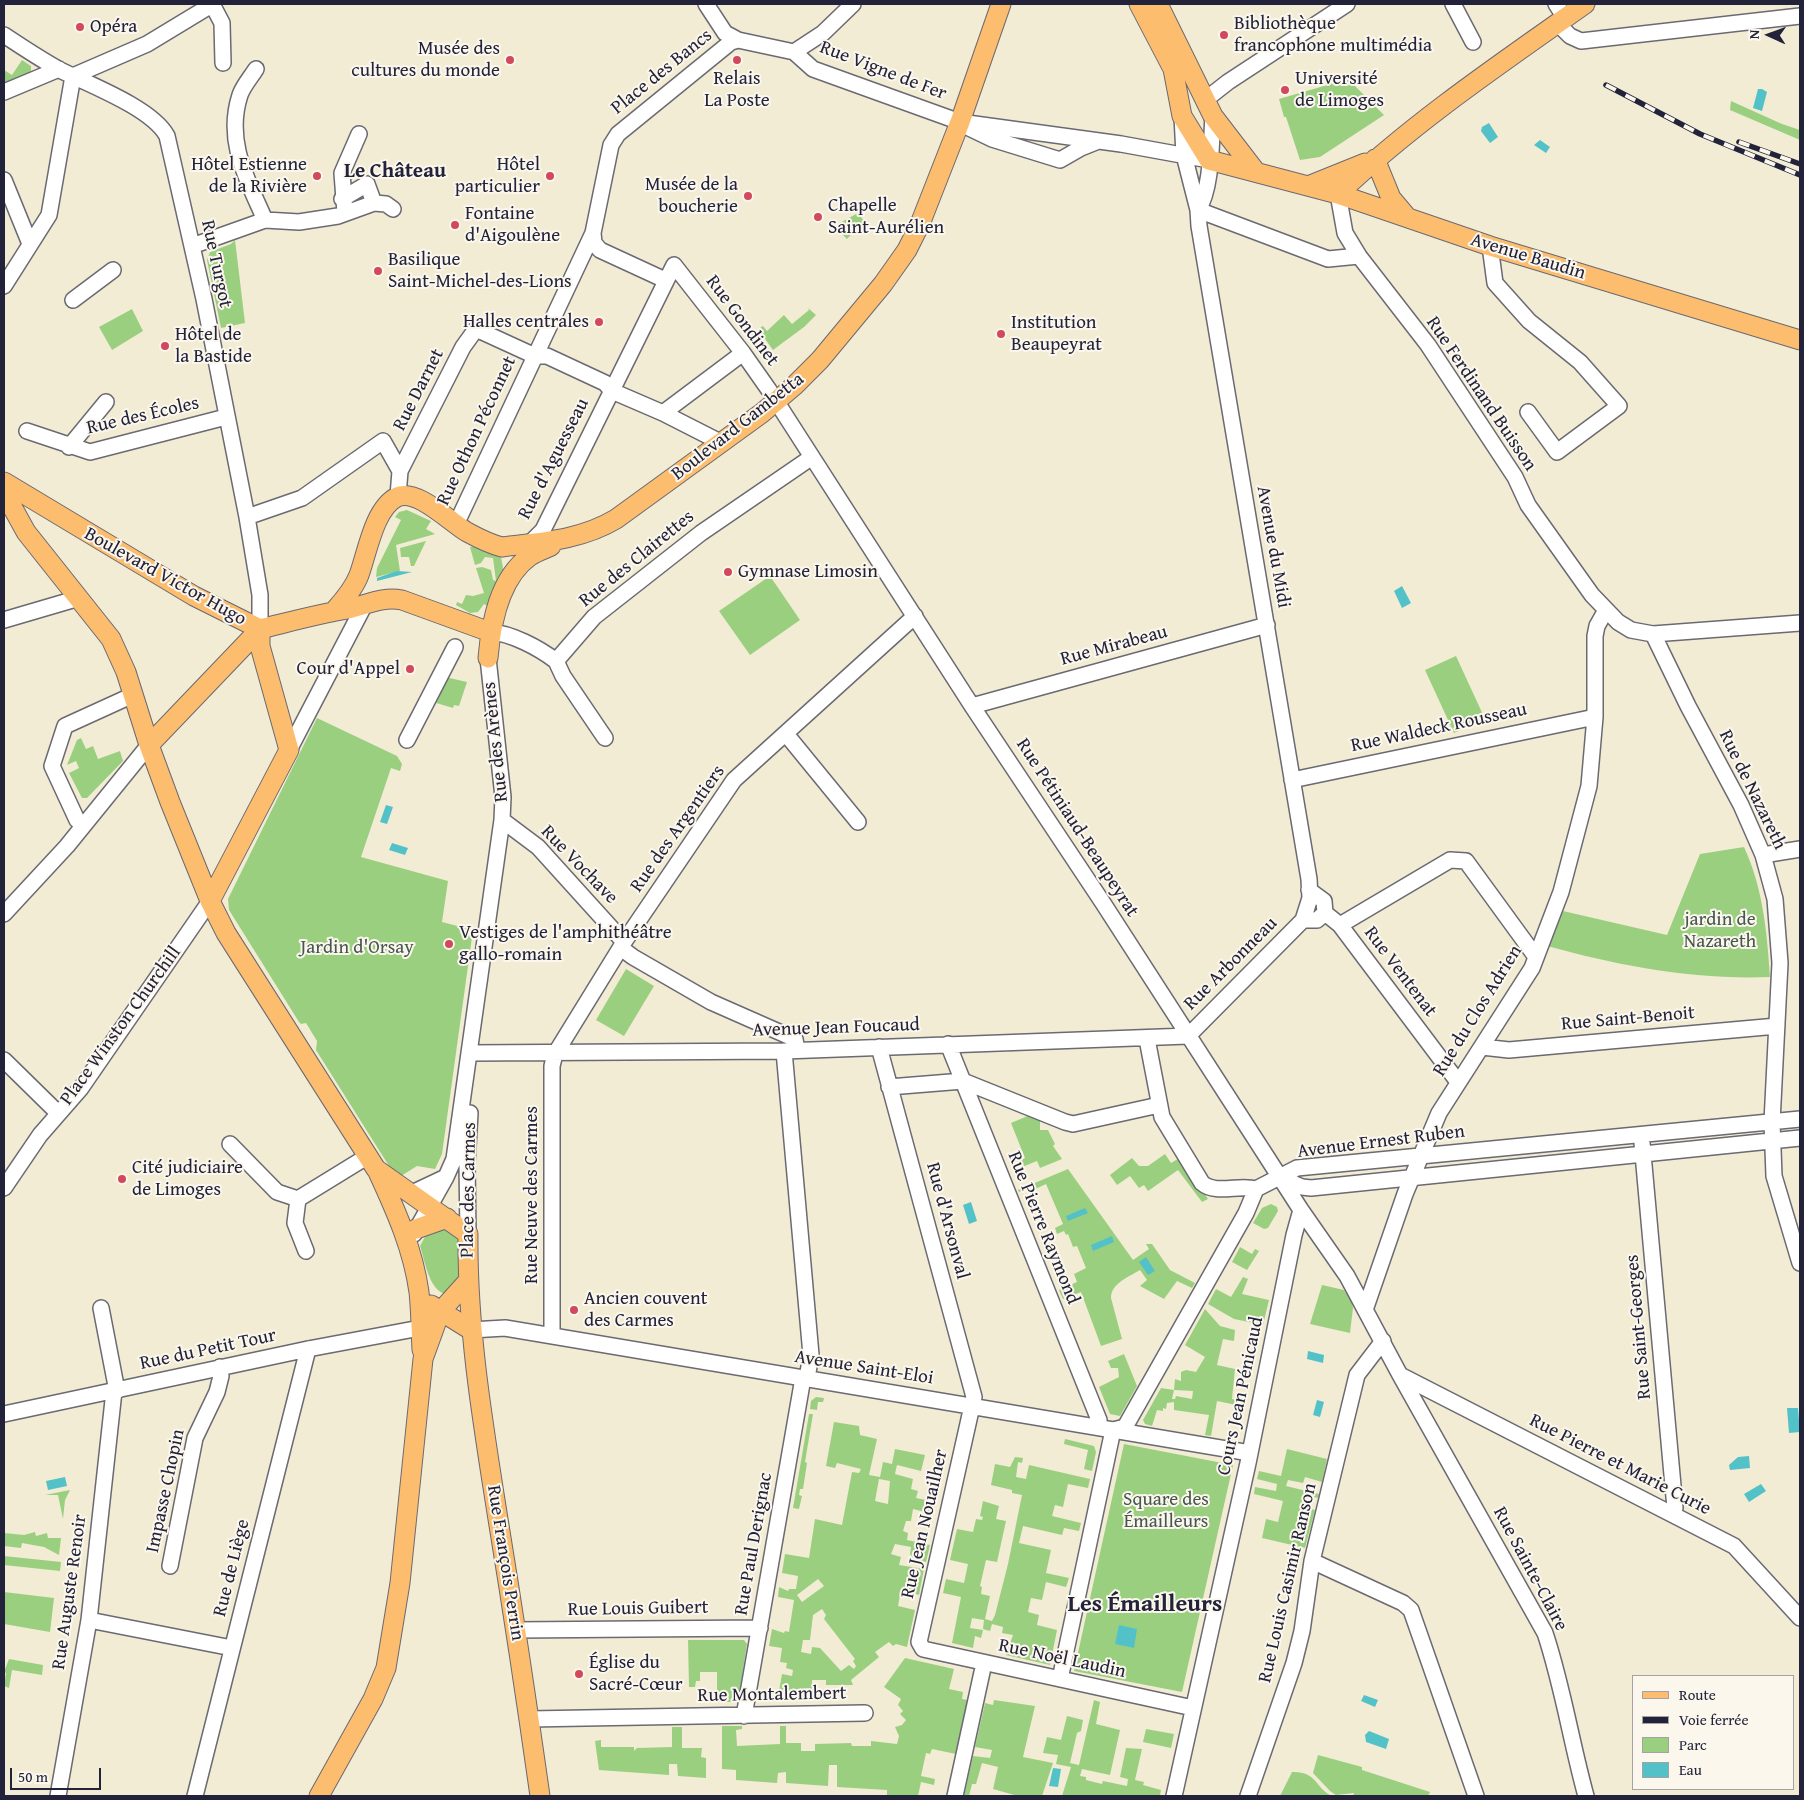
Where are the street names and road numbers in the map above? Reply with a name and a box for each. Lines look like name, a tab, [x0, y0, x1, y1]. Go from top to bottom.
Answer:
street label: Place des Bancs	[607, 24, 717, 120]
street label: Rue Vigne de Fer	[816, 36, 950, 106]
street label: Rue Turgot	[196, 218, 236, 310]
street label: Avenue Baudin	[1468, 229, 1588, 285]
street label: Rue Gondinet	[701, 271, 783, 371]
street label: Rue Ferdinand Buisson	[1421, 312, 1541, 476]
street label: Rue Darnet	[389, 345, 449, 435]
street label: Rue Othon Péconnet	[432, 353, 522, 509]
street label: Boulevard Gambetta	[667, 368, 809, 486]
street label: Rue des Écoles	[85, 392, 201, 440]
street label: Rue d'Aguesseau	[514, 395, 594, 523]
street label: Avenue du Midi	[1251, 484, 1295, 610]
street label: Rue des Clairettes	[575, 506, 699, 612]
street label: Boulevard Victor Hugo	[80, 523, 250, 631]
street label: Rue Mirabeau	[1058, 621, 1170, 671]
street label: Rue des Arènes	[478, 681, 514, 803]
street label: Rue Waldeck Rousseau	[1349, 698, 1529, 758]
street label: Rue de Nazareth	[1713, 727, 1791, 853]
street label: Rue Pétiniaud-Beaupeyrat	[1011, 734, 1143, 922]
street label: Rue des Argentiers	[626, 761, 730, 897]
street label: Rue Vochave	[536, 821, 622, 909]
street label: Rue Arbonneau	[1180, 913, 1282, 1015]
street label: Rue Ventenat	[1359, 922, 1441, 1022]
street label: Rue du Clos Adrien	[1428, 941, 1528, 1081]
street label: Place Winston Churchill	[56, 942, 186, 1110]
street label: Rue Saint-Benoit	[1560, 1002, 1696, 1036]
street label: Avenue Jean Foucaud	[752, 1014, 920, 1042]
street label: Rue Neuve des Carmes	[521, 1106, 543, 1284]
street label: Avenue Ernest Ruben	[1296, 1120, 1466, 1164]
street label: Place des Carmes	[456, 1122, 482, 1258]
street label: Rue Pierre Raymond	[1002, 1148, 1084, 1308]
street label: Rue d'Arsonval	[920, 1160, 974, 1282]
street label: Rue Saint-Georges	[1621, 1254, 1657, 1400]
street label: Cours Jean Pénicaud	[1213, 1315, 1269, 1477]
street label: Rue du Petit Tour	[138, 1324, 278, 1376]
street label: Avenue Saint-Eloi	[793, 1346, 935, 1390]
street label: Rue Pierre et Marie Curie	[1525, 1409, 1715, 1521]
street label: Impasse Chopin	[142, 1427, 190, 1555]
street label: Rue Jean Nouailher	[897, 1447, 953, 1601]
street label: Rue Paul Derignac	[730, 1471, 778, 1617]
street label: Rue Louis Casimir Ranson	[1254, 1481, 1322, 1685]
street label: Rue François Perrin	[481, 1484, 529, 1642]
street label: Rue Sainte-Claire	[1488, 1503, 1572, 1635]
street label: Rue Auguste Renoir	[48, 1513, 92, 1671]
street label: Rue de Liège	[209, 1517, 255, 1619]
street label: Rue Louis Guibert	[567, 1596, 709, 1622]
street label: Rue Noël Laudin	[996, 1634, 1128, 1684]
street label: Rue Montalembert	[697, 1682, 847, 1708]

